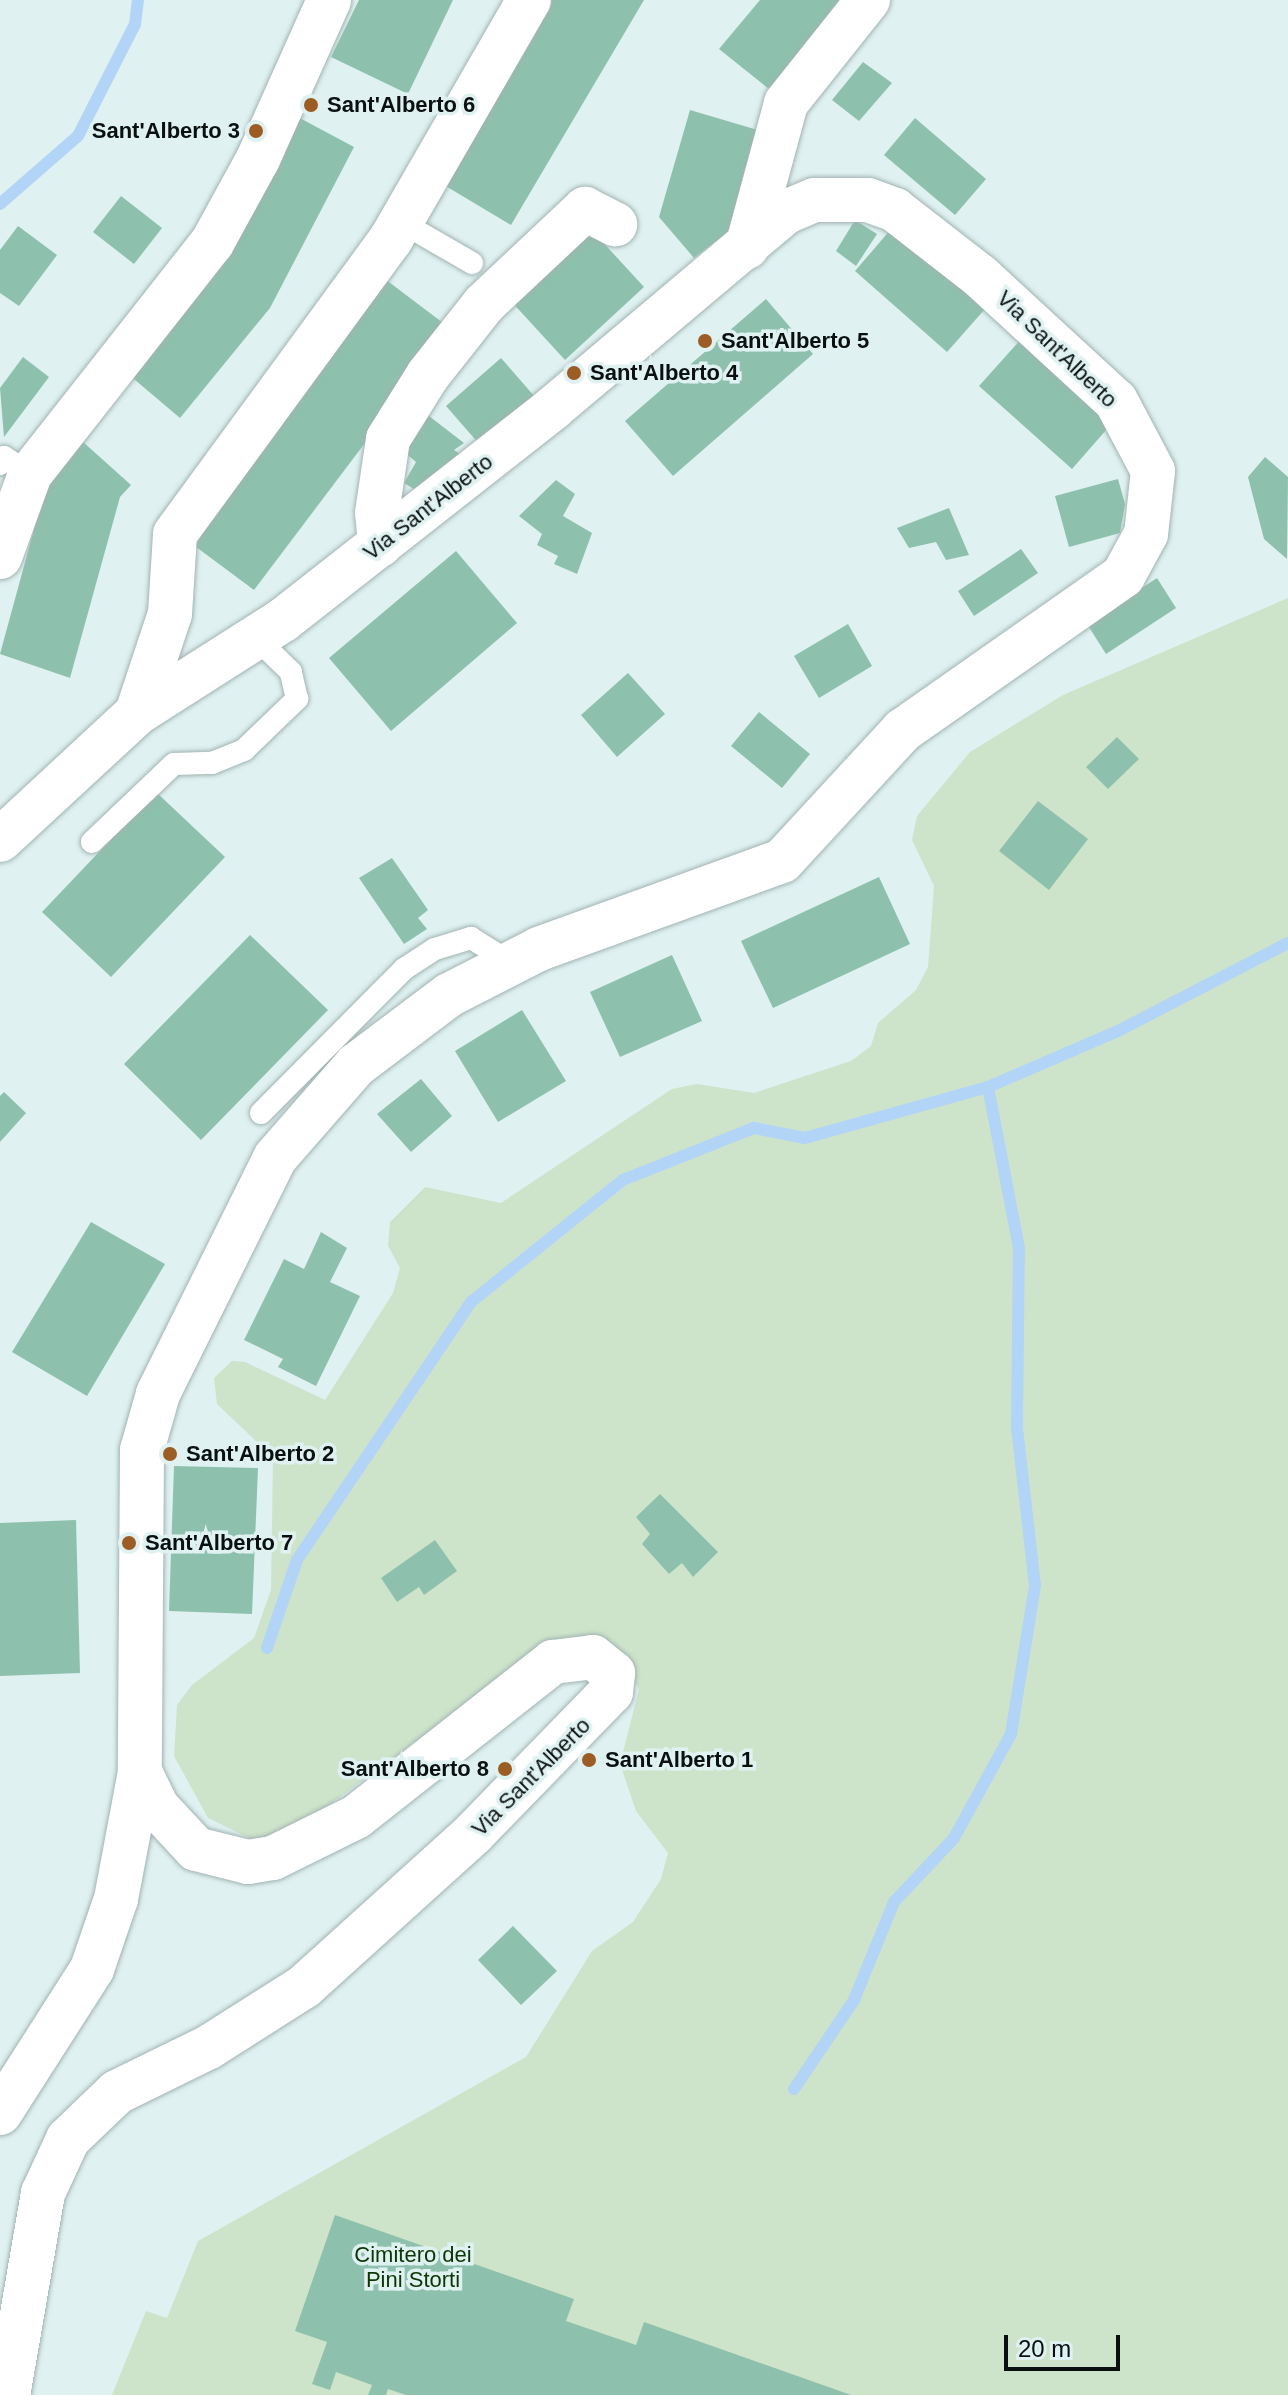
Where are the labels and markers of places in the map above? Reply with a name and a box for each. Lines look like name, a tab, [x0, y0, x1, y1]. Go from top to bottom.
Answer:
place label: Sant'Alberto 6	[327, 92, 475, 118]
marker: Sant'Alberto 6	[302, 96, 320, 114]
place label: Sant'Alberto 3	[92, 118, 240, 144]
marker: Sant'Alberto 3	[247, 122, 265, 140]
place label: Sant'Alberto 5	[721, 328, 869, 354]
marker: Sant'Alberto 5	[696, 332, 714, 350]
place label: Sant'Alberto 4	[590, 360, 738, 386]
marker: Sant'Alberto 4	[565, 364, 583, 382]
place label: Sant'Alberto 2	[186, 1441, 334, 1467]
marker: Sant'Alberto 2	[161, 1445, 179, 1463]
place label: Sant'Alberto 7	[145, 1530, 293, 1556]
marker: Sant'Alberto 7	[120, 1534, 138, 1552]
place label: Sant'Alberto 1	[605, 1747, 753, 1773]
marker: Sant'Alberto 1	[580, 1751, 598, 1769]
place label: Sant'Alberto 8	[341, 1756, 489, 1782]
marker: Sant'Alberto 8	[496, 1760, 514, 1778]

